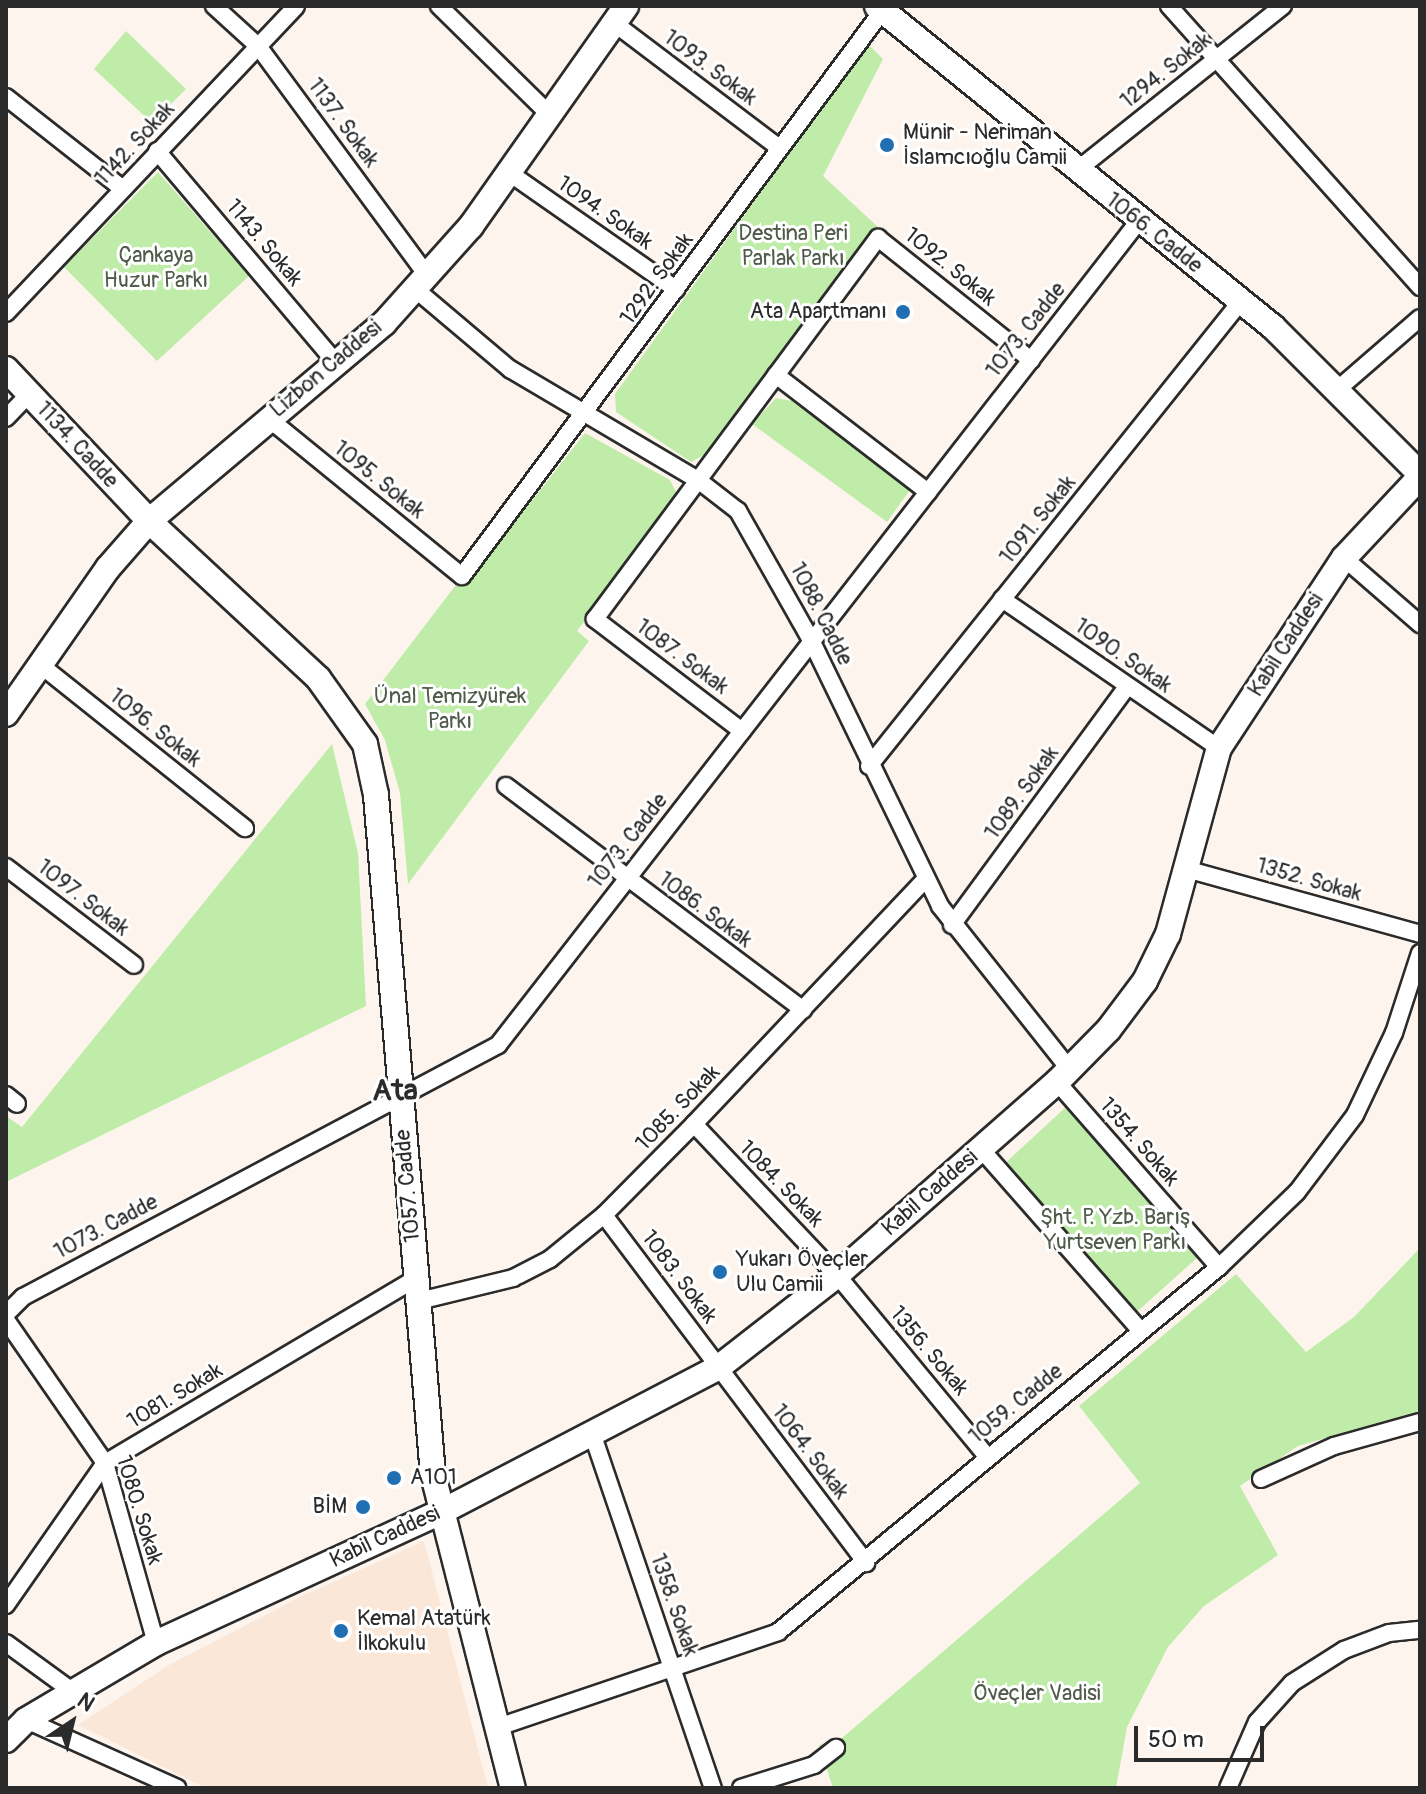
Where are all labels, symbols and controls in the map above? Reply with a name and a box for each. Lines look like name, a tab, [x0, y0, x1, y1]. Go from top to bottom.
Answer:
street label: 1093. Sokak	[658, 24, 762, 112]
street label: 1294. Sokak	[1115, 27, 1217, 115]
street label: 1137. Sokak	[302, 73, 384, 173]
street label: 1142. Sokak	[90, 97, 180, 191]
place label: Münir - Neriman İslamcıoğlu Camii	[903, 119, 1067, 170]
marker: Münir - Neriman İslamcıoğlu Camii	[878, 136, 896, 154]
street label: 1094. Sokak	[552, 170, 658, 256]
street label: 1066. Cadde	[1100, 187, 1208, 279]
street label: 1143. Sokak	[220, 194, 308, 292]
park label: Destina Peri Parlak Parkı	[738, 220, 848, 272]
street label: 1092. Sokak	[899, 222, 1001, 312]
street label: 1292. Sokak	[615, 228, 699, 330]
park label: Çankaya Huzur Parkı	[104, 242, 208, 294]
street label: 1073. Cadde	[981, 277, 1071, 383]
place label: Ata Apartmanı	[750, 299, 887, 325]
marker: Ata Apartmanı	[894, 303, 912, 321]
street label: Lizbon Caddesi	[265, 315, 387, 423]
street label: 1134. Cadde	[30, 396, 124, 494]
street label: 1095. Sokak	[328, 435, 430, 525]
street label: 1091. Sokak	[994, 470, 1082, 570]
street label: 1088. Cadde	[784, 558, 858, 670]
street label: Kabil Caddesi	[1243, 588, 1329, 702]
street label: 1090. Sokak	[1069, 613, 1177, 699]
street label: 1087. Sokak	[630, 614, 734, 700]
street label: 1096. Sokak	[104, 683, 206, 773]
park label: Ünal Temizyürek Parkı	[374, 683, 526, 734]
street label: 1089. Sokak	[979, 741, 1065, 845]
street label: 1073. Cadde	[583, 788, 673, 894]
street label: 1352. Sokak	[1253, 852, 1365, 908]
street label: 1097. Sokak	[32, 854, 134, 942]
street label: 1086. Sokak	[653, 866, 757, 954]
street label: 1085. Sokak	[630, 1059, 726, 1157]
district label: Ata	[372, 1073, 418, 1109]
street label: 1354. Sokak	[1093, 1092, 1185, 1192]
street label: 1057. Cadde	[390, 1128, 426, 1244]
street label: 1084. Sokak	[733, 1135, 829, 1233]
street label: Kabil Caddesi	[877, 1144, 983, 1242]
street label: 1073. Cadde	[50, 1189, 162, 1265]
park label: Şht. P. Yzb. Barış Yurtseven Parkı	[1040, 1204, 1190, 1256]
street label: 1083. Sokak	[635, 1225, 723, 1329]
place label: Yukarı Öveçler Ulu Camii	[736, 1246, 868, 1298]
marker: Yukarı Öveçler Ulu Camii	[711, 1263, 729, 1281]
street label: 1356. Sokak	[884, 1301, 974, 1401]
street label: 1081. Sokak	[123, 1357, 227, 1435]
street label: 1059. Cadde	[964, 1358, 1068, 1450]
street label: 1064. Sokak	[766, 1399, 854, 1505]
street label: 1080. Sokak	[110, 1452, 168, 1568]
place label: A101	[410, 1465, 457, 1491]
marker: A101	[385, 1469, 403, 1487]
place label: BİM	[313, 1494, 347, 1520]
marker: BİM	[354, 1498, 372, 1516]
street label: Kabil Caddesi	[326, 1500, 444, 1574]
street label: 1358. Sokak	[644, 1550, 704, 1660]
place label: Kemal Atatürk İlkokulu	[357, 1605, 491, 1656]
marker: Kemal Atatürk İlkokulu	[332, 1622, 350, 1640]
park label: Öveçler Vadisi	[973, 1681, 1101, 1707]
north arrow	[32, 1682, 112, 1762]
text: N	[72, 1687, 100, 1718]
scale bar	[1138, 1710, 1268, 1760]
text: 50 m	[1148, 1725, 1204, 1754]

